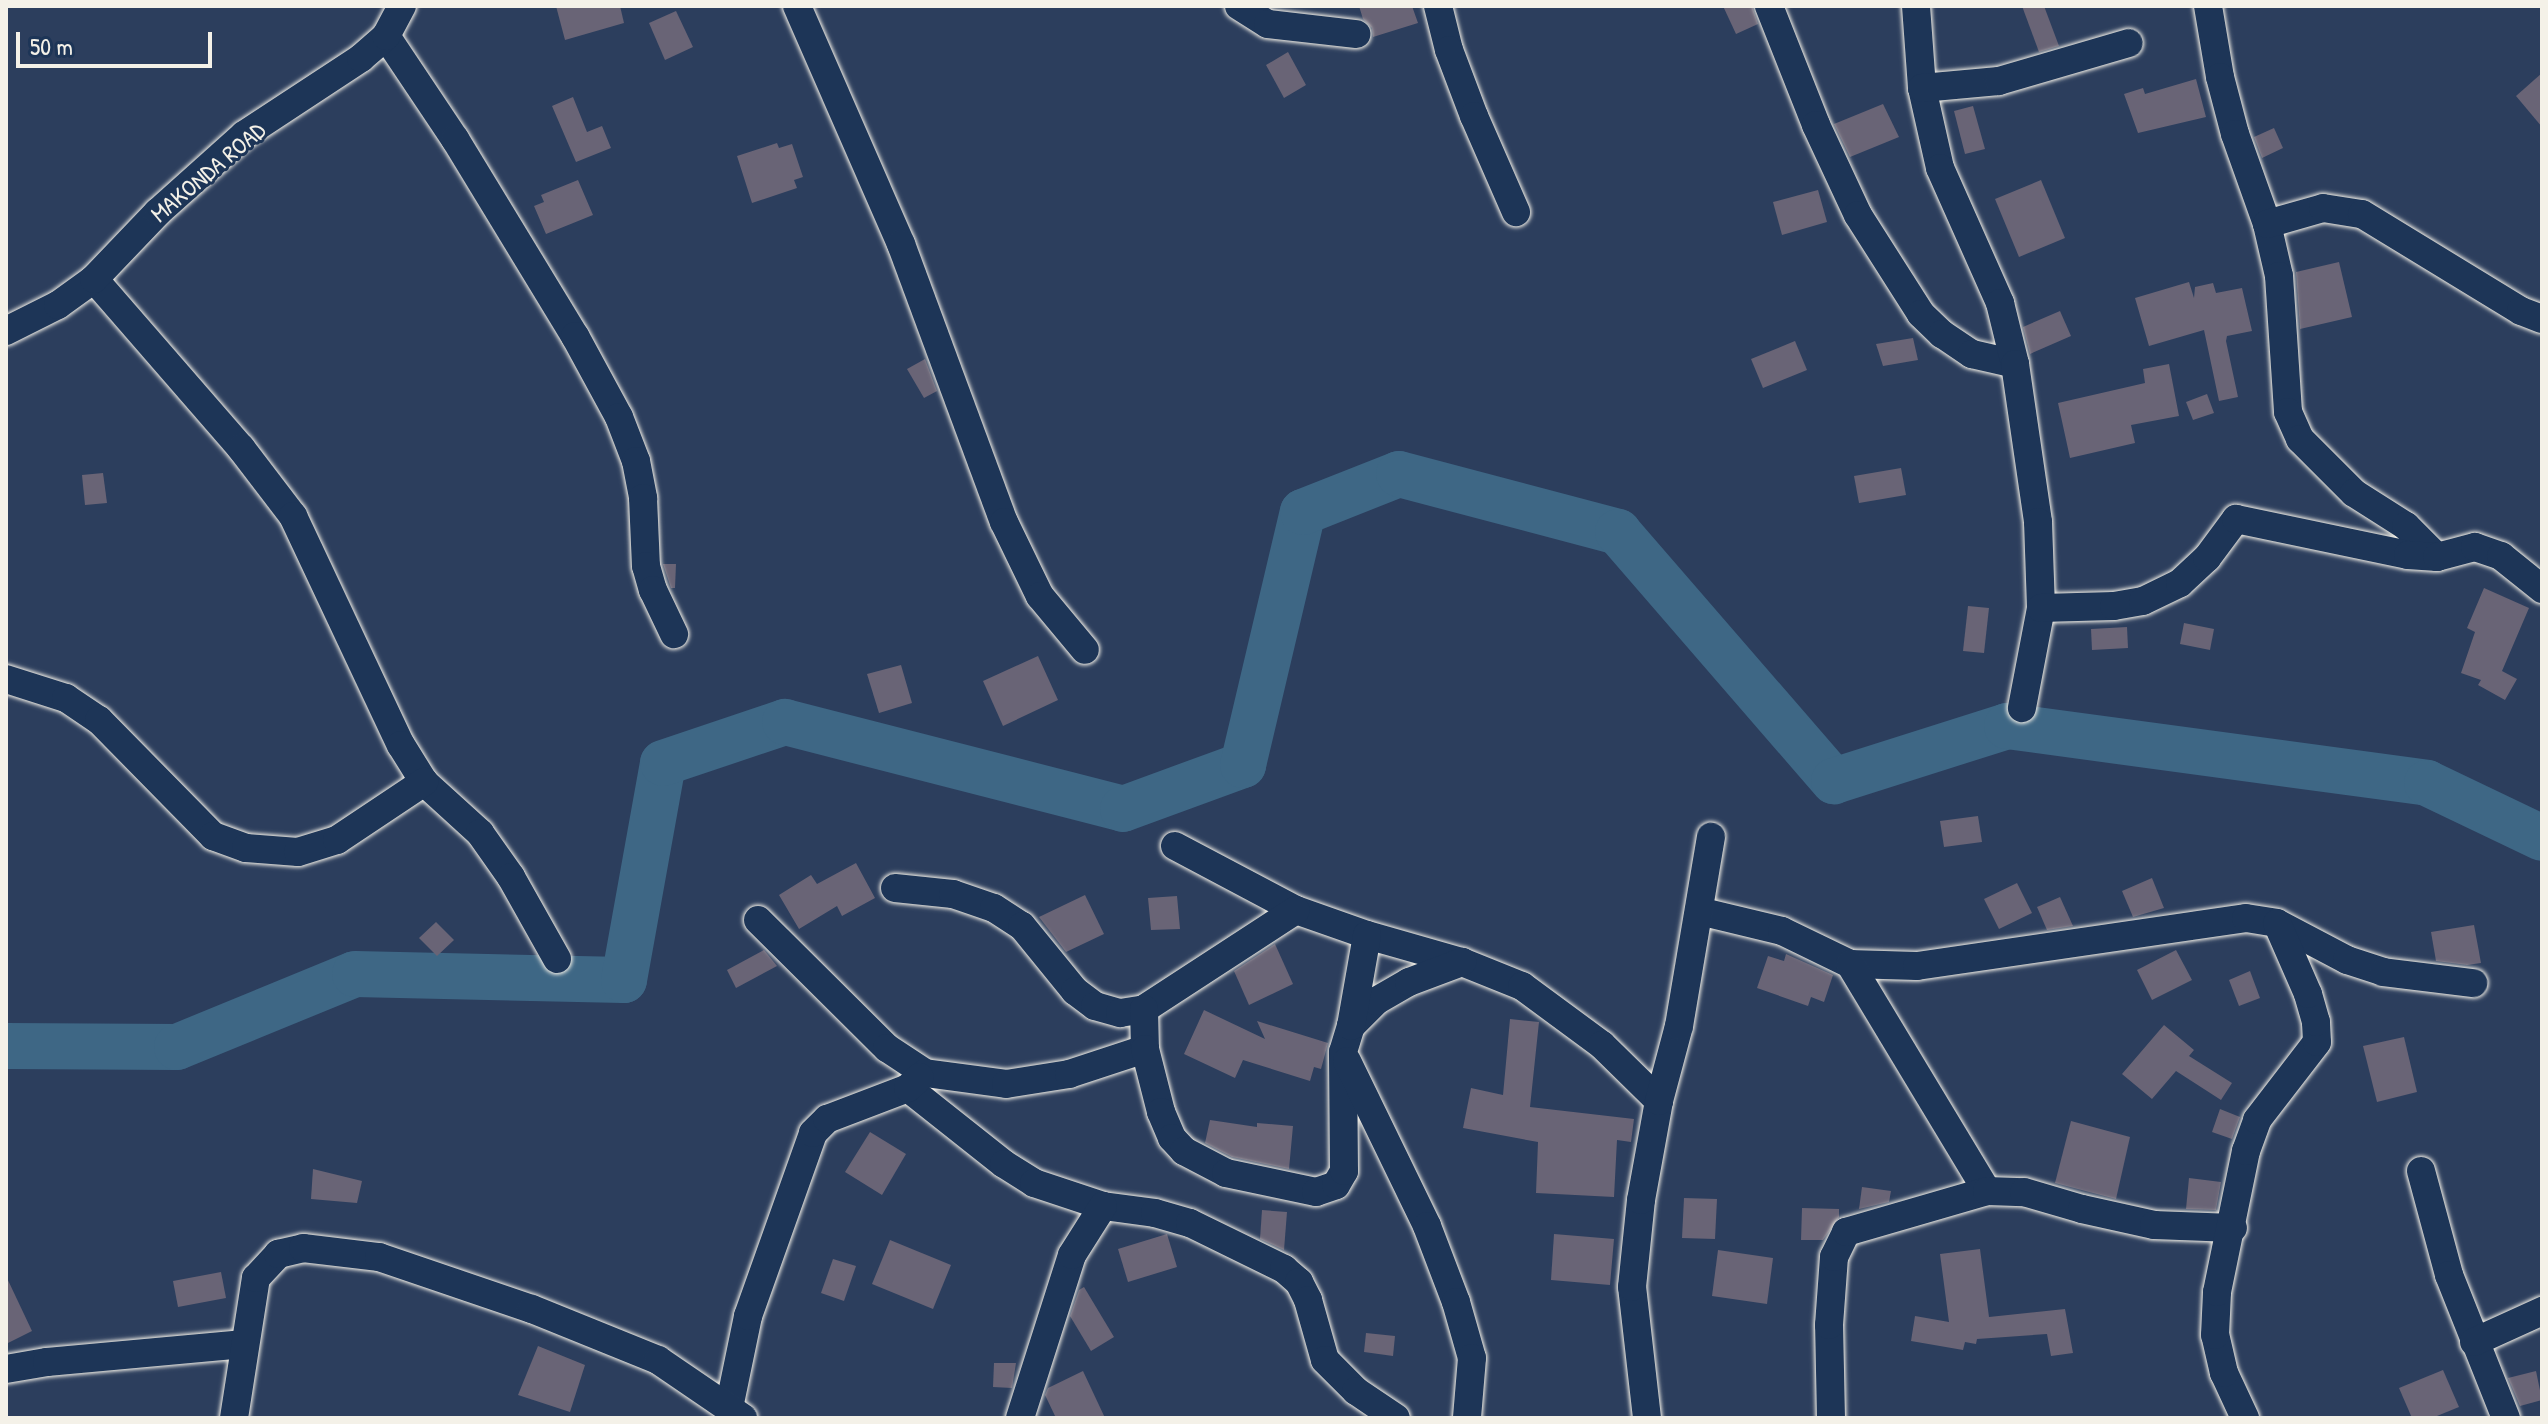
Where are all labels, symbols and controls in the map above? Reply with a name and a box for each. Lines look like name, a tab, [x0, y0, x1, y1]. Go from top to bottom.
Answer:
scale bar	[20, 16, 216, 66]
text: 50 m	[30, 30, 73, 62]
street label: MAKONDA ROAD	[145, 116, 271, 228]

